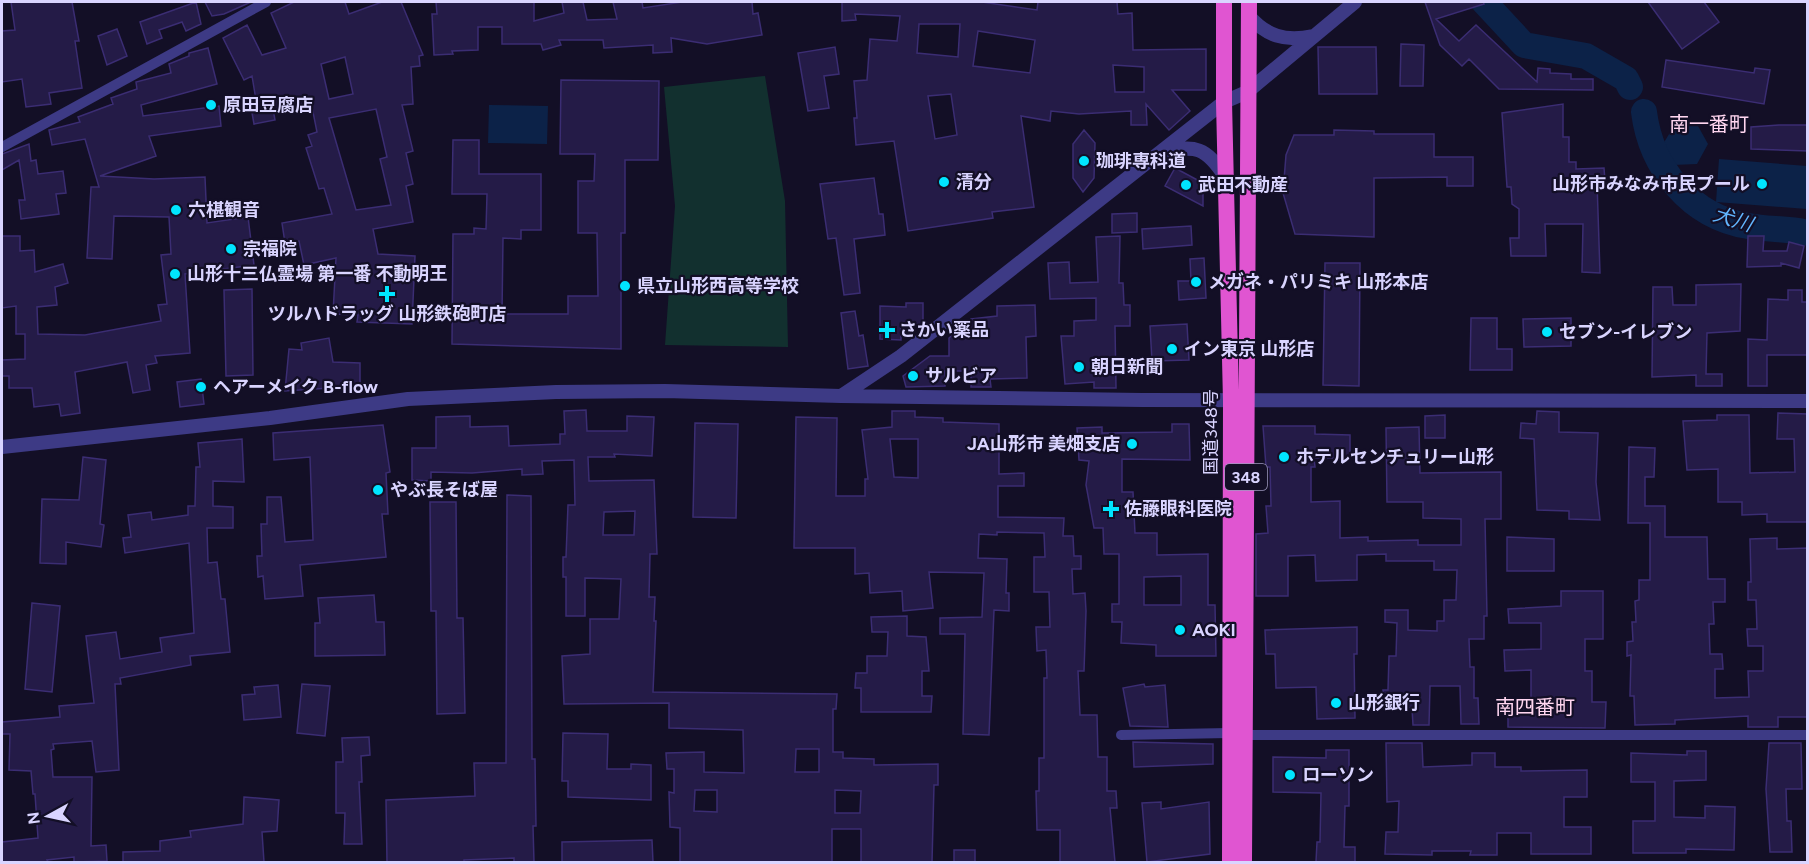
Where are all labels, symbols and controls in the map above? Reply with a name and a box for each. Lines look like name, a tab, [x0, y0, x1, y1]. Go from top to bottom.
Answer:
place label: 原田豆腐店	[223, 94, 313, 116]
marker: 原田豆腐店	[204, 98, 218, 112]
district label: 南一番町	[1669, 112, 1749, 136]
place label: 珈琲専科道	[1096, 150, 1186, 172]
marker: 珈琲専科道	[1077, 154, 1091, 168]
place label: 清分	[956, 171, 992, 193]
place label: 山形市みなみ市民プール	[1552, 173, 1750, 195]
place label: 武田不動産	[1198, 174, 1288, 196]
marker: 清分	[937, 175, 951, 189]
marker: 山形市みなみ市民プール	[1755, 177, 1769, 191]
marker: 武田不動産	[1179, 178, 1193, 192]
place label: 六椹観音	[188, 199, 260, 221]
water label: 犬川	[1710, 202, 1758, 237]
marker: 六椹観音	[169, 203, 183, 217]
place label: 宗福院	[243, 238, 297, 260]
marker: 宗福院	[224, 242, 238, 256]
place label: 山形十三仏霊場 第一番 不動明王	[187, 263, 448, 285]
marker: 山形十三仏霊場 第一番 不動明王	[168, 267, 182, 281]
place label: メガネ・パリミキ 山形本店	[1208, 271, 1428, 293]
place label: 県立山形西高等学校	[637, 275, 799, 297]
marker: メガネ・パリミキ 山形本店	[1189, 275, 1203, 289]
marker: 県立山形西高等学校	[618, 279, 632, 293]
marker: ツルハドラッグ 山形鉄砲町店	[380, 287, 394, 301]
place label: ツルハドラッグ 山形鉄砲町店	[268, 303, 506, 325]
place label: さかい薬品	[899, 319, 989, 341]
place label: セブン-イレブン	[1559, 321, 1692, 343]
marker: さかい薬品	[880, 323, 894, 337]
marker: セブン-イレブン	[1540, 325, 1554, 339]
place label: イン東京 山形店	[1184, 338, 1314, 360]
marker: イン東京 山形店	[1165, 342, 1179, 356]
place label: 朝日新聞	[1091, 356, 1163, 378]
marker: 朝日新聞	[1072, 360, 1086, 374]
place label: サルビア	[925, 365, 997, 387]
marker: サルビア	[906, 369, 920, 383]
place label: ヘアーメイク B-flow	[213, 376, 378, 398]
marker: ヘアーメイク B-flow	[194, 380, 208, 394]
street label: 国道348号	[1200, 389, 1222, 475]
place label: JA山形市 美畑支店	[967, 433, 1120, 455]
marker: JA山形市 美畑支店	[1125, 437, 1139, 451]
place label: ホテルセンチュリー山形	[1296, 446, 1494, 468]
marker: ホテルセンチュリー山形	[1277, 450, 1291, 464]
road number: 348	[1225, 464, 1267, 490]
place label: やぶ長そば屋	[390, 479, 498, 501]
marker: やぶ長そば屋	[371, 483, 385, 497]
place label: 佐藤眼科医院	[1124, 498, 1232, 520]
marker: 佐藤眼科医院	[1102, 500, 1120, 518]
place label: AOKI	[1192, 619, 1236, 641]
marker: AOKI	[1173, 623, 1187, 637]
place label: 山形銀行	[1348, 692, 1420, 714]
district label: 南四番町	[1495, 695, 1575, 719]
marker: 山形銀行	[1329, 696, 1343, 710]
place label: ローソン	[1302, 764, 1374, 786]
marker: ローソン	[1283, 768, 1297, 782]
north arrow	[18, 786, 78, 846]
text: N	[23, 811, 44, 825]

